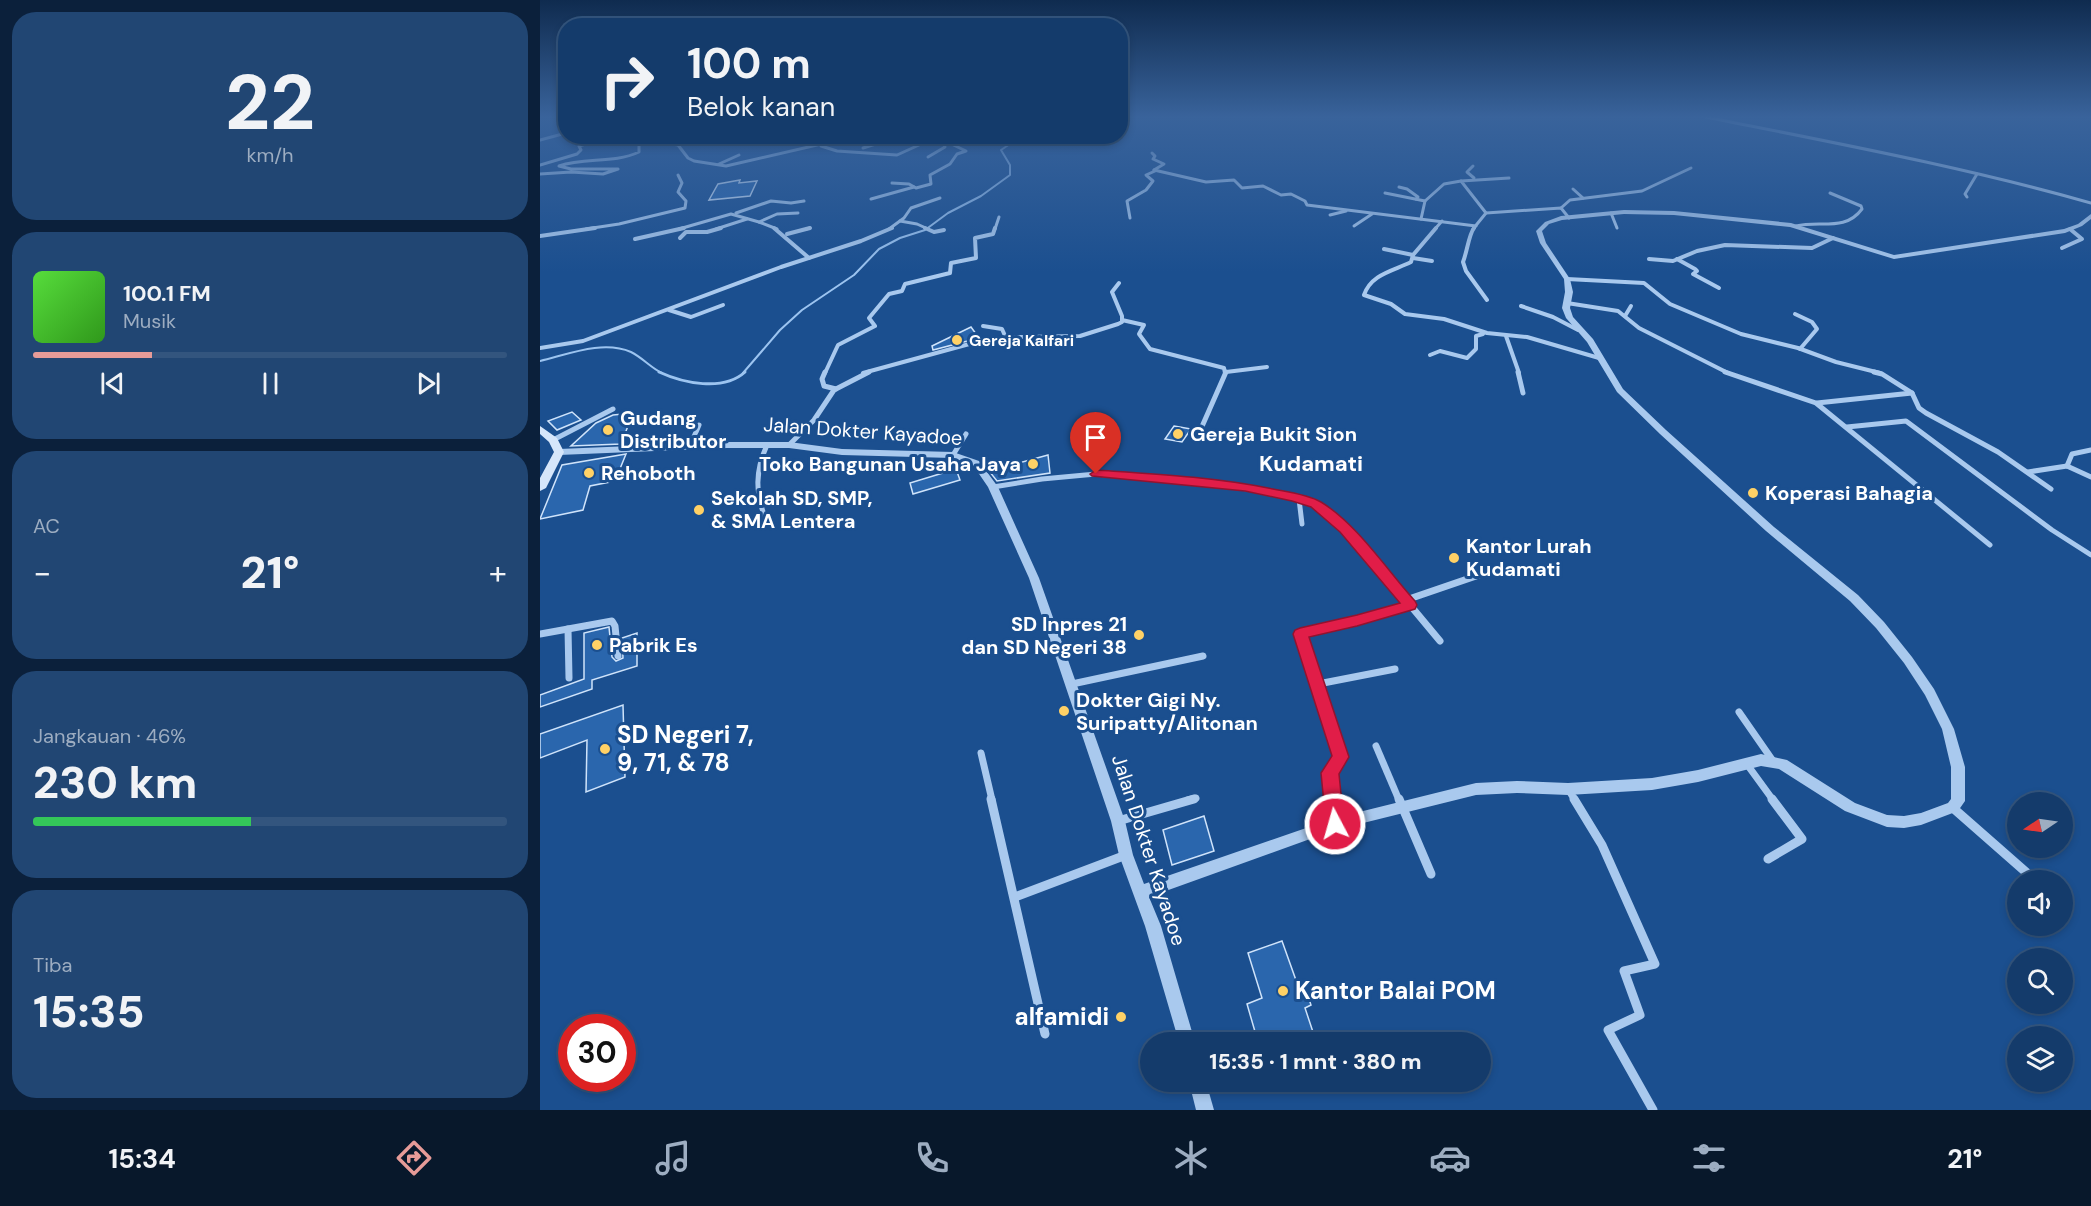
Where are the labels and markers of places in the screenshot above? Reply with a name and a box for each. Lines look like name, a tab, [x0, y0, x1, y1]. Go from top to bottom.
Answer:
place label: Gereja Kalfari	[969, 330, 1074, 351]
marker: Gereja Kalfari	[950, 333, 964, 347]
place label: Gudang Distributor	[620, 405, 726, 454]
pin	[1070, 412, 1121, 474]
place label: Gereja Bukit Sion	[1190, 421, 1357, 447]
marker: Gudang Distributor	[601, 423, 615, 437]
marker: Gereja Bukit Sion	[1171, 427, 1185, 441]
place label: Toko Bangunan Usaha Jaya	[759, 451, 1021, 477]
marker: Toko Bangunan Usaha Jaya	[1026, 457, 1040, 471]
place label: Rehoboth	[601, 460, 696, 486]
marker: Rehoboth	[582, 466, 596, 480]
place label: Koperasi Bahagia	[1765, 480, 1933, 506]
place label: Sekolah SD, SMP, & SMA Lentera	[711, 485, 872, 534]
marker: Koperasi Bahagia	[1746, 486, 1760, 500]
marker: Sekolah SD, SMP, & SMA Lentera	[692, 503, 706, 517]
place label: Kantor Lurah Kudamati	[1466, 533, 1592, 582]
marker: Kantor Lurah Kudamati	[1447, 551, 1461, 565]
place label: SD Inpres 21 dan SD Negeri 38	[961, 611, 1127, 660]
marker: SD Inpres 21 dan SD Negeri 38	[1132, 628, 1146, 642]
place label: Pabrik Es	[609, 632, 698, 658]
marker: Pabrik Es	[590, 638, 604, 652]
place label: Dokter Gigi Ny. Suripatty/Alitonan	[1076, 687, 1258, 736]
marker: Dokter Gigi Ny. Suripatty/Alitonan	[1057, 704, 1071, 718]
place label: SD Negeri 7, 9, 71, & 78	[617, 719, 754, 778]
marker: SD Negeri 7, 9, 71, & 78	[598, 742, 612, 756]
place label: Kantor Balai POM	[1295, 975, 1496, 1006]
marker: Kantor Balai POM	[1276, 984, 1290, 998]
place label: alfamidi	[1015, 1001, 1109, 1032]
marker: alfamidi	[1114, 1010, 1128, 1024]

